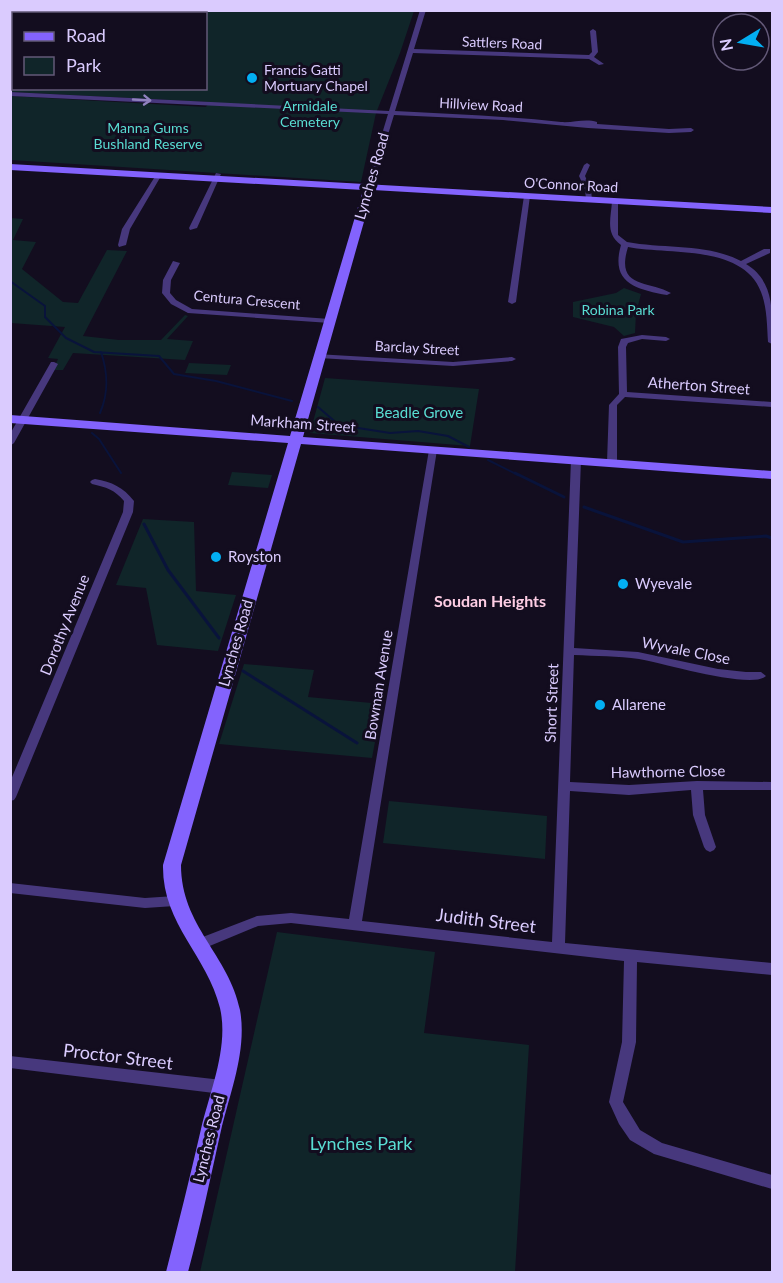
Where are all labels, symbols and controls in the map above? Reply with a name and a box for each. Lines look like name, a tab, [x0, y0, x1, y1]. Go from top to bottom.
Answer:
legend	[12, 12, 207, 90]
north arrow	[711, 12, 771, 72]
text: Road	[66, 24, 106, 46]
street label: Sattlers Road	[462, 33, 542, 52]
text: N	[715, 37, 736, 53]
text: Park	[66, 54, 102, 76]
place label: Francis Gatti Mortuary Chapel	[264, 61, 368, 94]
marker: Francis Gatti Mortuary Chapel	[245, 71, 259, 85]
one-way arrow	[132, 94, 152, 105]
street label: Hillview Road	[439, 94, 523, 115]
park label: Armidale Cemetery	[280, 97, 341, 130]
park label: Manna Gums Bushland Reserve	[94, 119, 202, 152]
street label: Lynches Road	[350, 130, 392, 221]
street label: O'Connor Road	[524, 174, 619, 195]
street label: Centura Crescent	[193, 286, 301, 313]
park label: Robina Park	[581, 301, 655, 318]
street label: Barclay Street	[374, 337, 460, 358]
street label: Atherton Street	[647, 372, 751, 398]
park label: Beadle Grove	[375, 403, 463, 421]
street label: Markham Street	[250, 410, 357, 436]
place label: Royston	[228, 547, 281, 565]
marker: Royston	[209, 550, 223, 564]
street label: Dorothy Avenue	[36, 571, 93, 678]
place label: Wyevale	[635, 574, 692, 592]
marker: Wyevale	[616, 577, 630, 591]
district label: Soudan Heights	[434, 591, 546, 610]
street label: Lynches Road	[214, 597, 256, 688]
street label: Bowman Avenue	[360, 629, 396, 741]
street label: Wyvale Close	[640, 633, 732, 667]
street label: Short Street	[541, 663, 561, 743]
place label: Allarene	[612, 695, 666, 713]
marker: Allarene	[593, 698, 607, 712]
street label: Hawthorne Close	[610, 761, 726, 781]
street label: Judith Street	[435, 903, 538, 937]
street label: Proctor Street	[62, 1038, 175, 1074]
street label: Lynches Road	[188, 1093, 228, 1184]
park label: Lynches Park	[310, 1132, 413, 1154]

